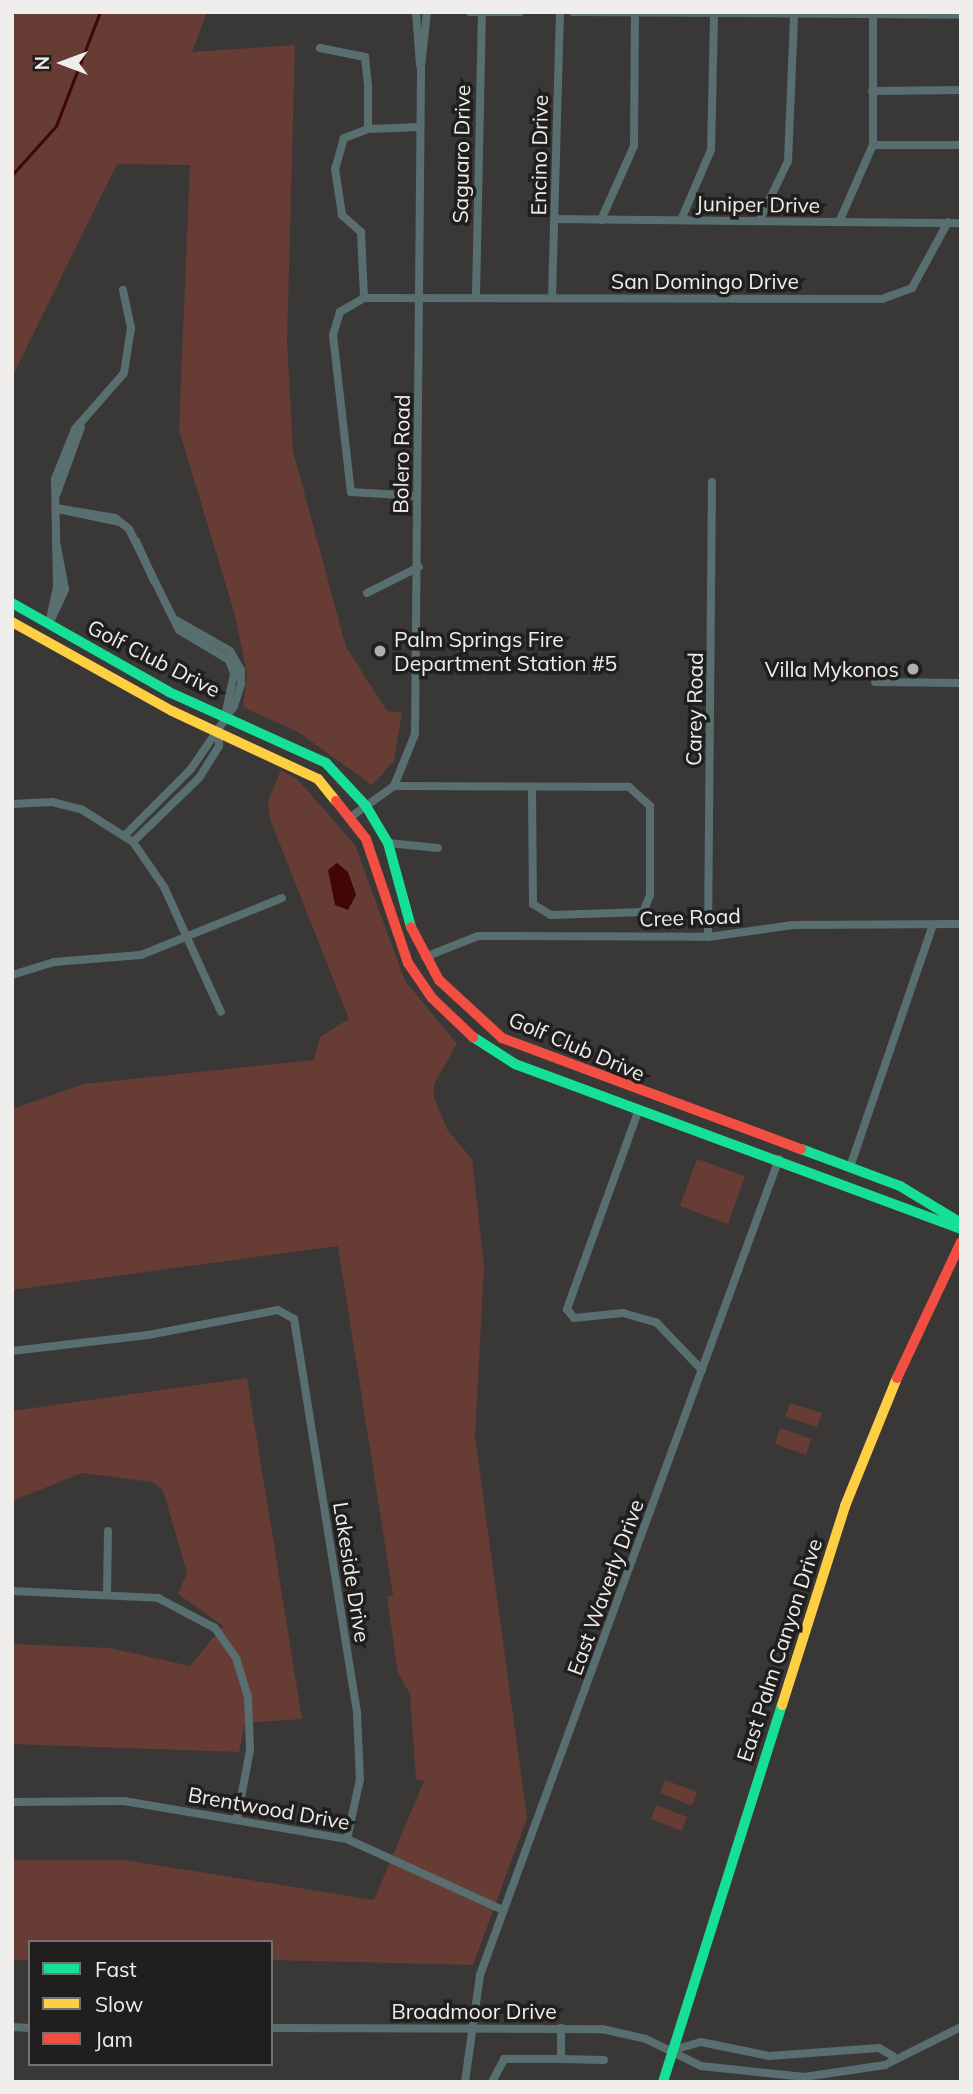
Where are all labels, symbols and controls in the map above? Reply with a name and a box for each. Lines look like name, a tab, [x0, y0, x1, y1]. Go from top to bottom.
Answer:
north arrow	[28, 28, 98, 98]
text: N	[30, 56, 54, 70]
street label: Saguaro Drive	[447, 84, 475, 224]
street label: Encino Drive	[525, 95, 553, 215]
street label: Juniper Drive	[696, 190, 820, 218]
street label: San Domingo Drive	[611, 268, 799, 294]
street label: Bolero Road	[387, 394, 415, 514]
street label: Golf Club Drive	[84, 614, 224, 702]
place label: Palm Springs Fire Department Station #5	[394, 626, 617, 676]
marker: Palm Springs Fire Department Station #5	[372, 643, 388, 659]
street label: Carey Road	[680, 652, 708, 766]
place label: Villa Mykonos	[765, 656, 899, 682]
marker: Villa Mykonos	[905, 661, 921, 677]
street label: Cree Road	[639, 903, 741, 931]
street label: Golf Club Drive	[505, 1006, 649, 1086]
street label: East Waverly Drive	[562, 1496, 648, 1678]
street label: Lakeside Drive	[328, 1500, 376, 1644]
street label: East Palm Canyon Drive	[731, 1535, 827, 1765]
street label: Brentwood Drive	[186, 1781, 352, 1835]
legend	[28, 1940, 273, 2066]
text: Fast	[95, 1956, 137, 1982]
text: Slow	[95, 1991, 143, 2017]
street label: Broadmoor Drive	[391, 1998, 557, 2024]
text: Jam	[95, 2026, 133, 2052]

